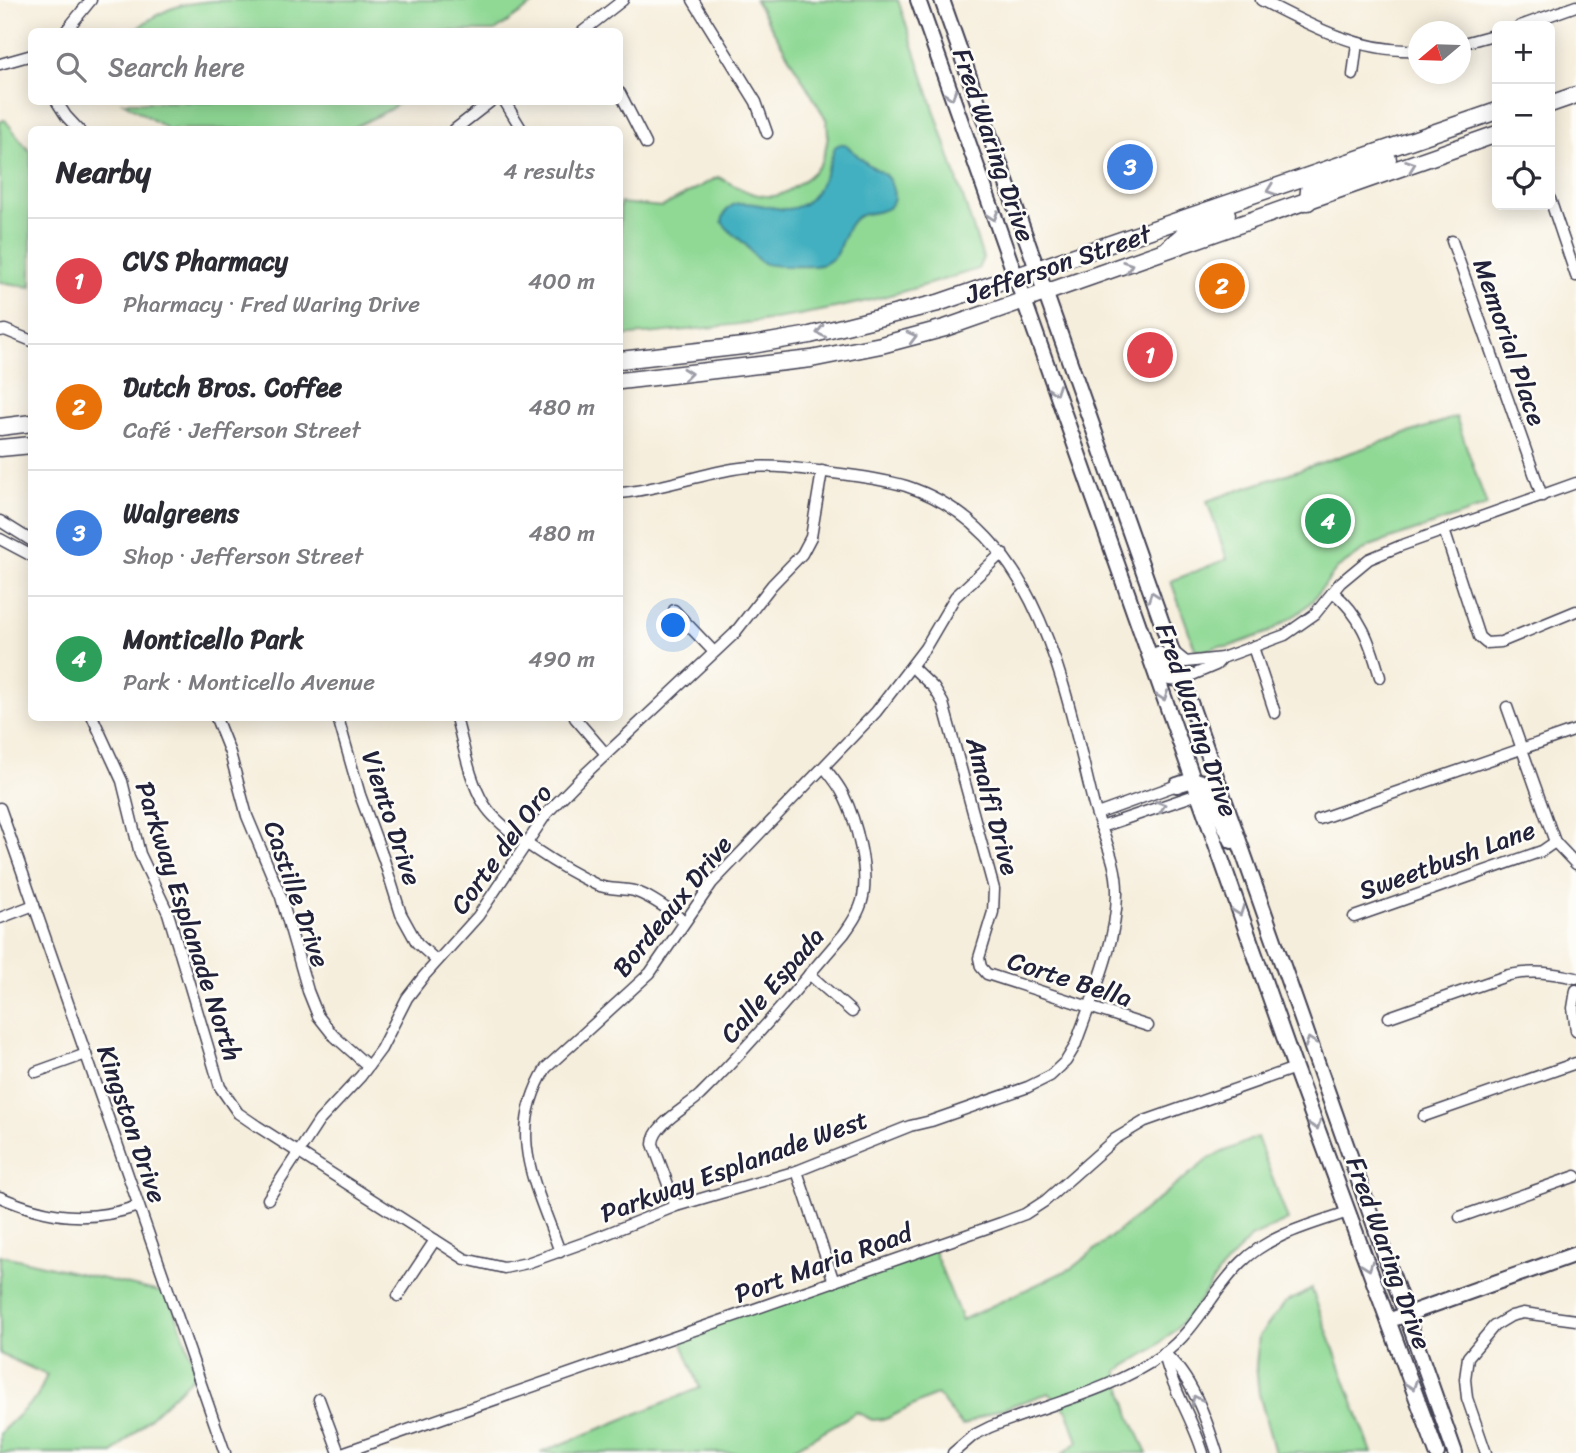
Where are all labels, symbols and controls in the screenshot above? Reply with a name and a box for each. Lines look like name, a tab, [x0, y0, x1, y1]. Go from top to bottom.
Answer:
north arrow	[1408, 21, 1471, 84]
map controls	[1492, 21, 1555, 210]
button: +	[1492, 21, 1555, 84]
search box	[28, 28, 623, 105]
street label: Fred Waring Drive	[939, 42, 1049, 248]
text: Search here	[108, 44, 245, 90]
icon: search	[52, 48, 90, 86]
button: −	[1492, 84, 1555, 147]
one-way arrow	[943, 88, 957, 100]
pin: 3	[1107, 141, 1153, 193]
text: Nearby	[56, 145, 151, 199]
button: locate	[1492, 147, 1555, 210]
text: 4 results	[503, 151, 595, 192]
one-way arrow	[1405, 159, 1417, 173]
one-way arrow	[1265, 182, 1277, 196]
one-way arrow	[985, 209, 999, 222]
street label: Jefferson Street	[958, 210, 1159, 318]
text: CVS Pharmacy	[123, 238, 288, 284]
street label: Memorial Place	[1460, 252, 1560, 432]
one-way arrow	[1121, 260, 1133, 274]
pin: 2	[1199, 260, 1245, 312]
text: 1	[74, 261, 84, 302]
text: 400 m	[528, 261, 595, 302]
text: Pharmacy · Fred Waring Drive	[123, 284, 420, 325]
one-way arrow	[815, 324, 827, 339]
pin: 1	[1127, 329, 1173, 381]
one-way arrow	[905, 331, 917, 345]
text: Dutch Bros. Coffee	[123, 364, 342, 410]
one-way arrow	[682, 366, 693, 381]
one-way arrow	[1046, 383, 1060, 395]
text: 2	[72, 387, 86, 428]
text: 480 m	[529, 387, 595, 428]
text: Café · Jefferson Street	[123, 410, 361, 451]
text: Walgreens	[123, 490, 239, 536]
pin: 4	[1305, 495, 1351, 547]
text: 3	[73, 513, 85, 554]
text: 480 m	[529, 513, 595, 554]
text: Shop · Jefferson Street	[123, 536, 363, 577]
one-way arrow	[1147, 591, 1161, 603]
your location	[656, 608, 690, 642]
text: Monticello Park	[123, 616, 304, 662]
street label: Fred Waring Drive	[1142, 617, 1252, 823]
text: 4	[72, 639, 86, 680]
text: 490 m	[528, 639, 595, 680]
text: Park · Monticello Avenue	[123, 662, 375, 703]
one-way arrow	[1155, 690, 1169, 702]
street label: Amalfi Drive	[952, 731, 1034, 881]
street label: Viento Drive	[349, 744, 435, 892]
street label: Corte del Oro	[438, 774, 564, 924]
street label: Parkway Esplanade North	[122, 775, 256, 1067]
one-way arrow	[1155, 800, 1167, 814]
street label: Sweetbush Lane	[1352, 807, 1542, 913]
street label: Castille Drive	[250, 814, 344, 974]
street label: Bordeaux Drive	[600, 824, 744, 987]
one-way arrow	[1231, 905, 1245, 917]
street label: Calle Espada	[708, 916, 836, 1054]
street label: Corte Bella	[1002, 937, 1138, 1021]
one-way arrow	[1304, 1037, 1318, 1049]
street label: Kingston Drive	[83, 1039, 181, 1209]
street label: Parkway Esplanade West	[594, 1096, 874, 1236]
one-way arrow	[1308, 1119, 1322, 1131]
street label: Fred Waring Drive	[1333, 1150, 1445, 1356]
street label: Port Maria Road	[728, 1209, 920, 1316]
one-way arrow	[1360, 1260, 1374, 1272]
one-way arrow	[1403, 1378, 1417, 1390]
one-way arrow	[1190, 1395, 1204, 1407]

